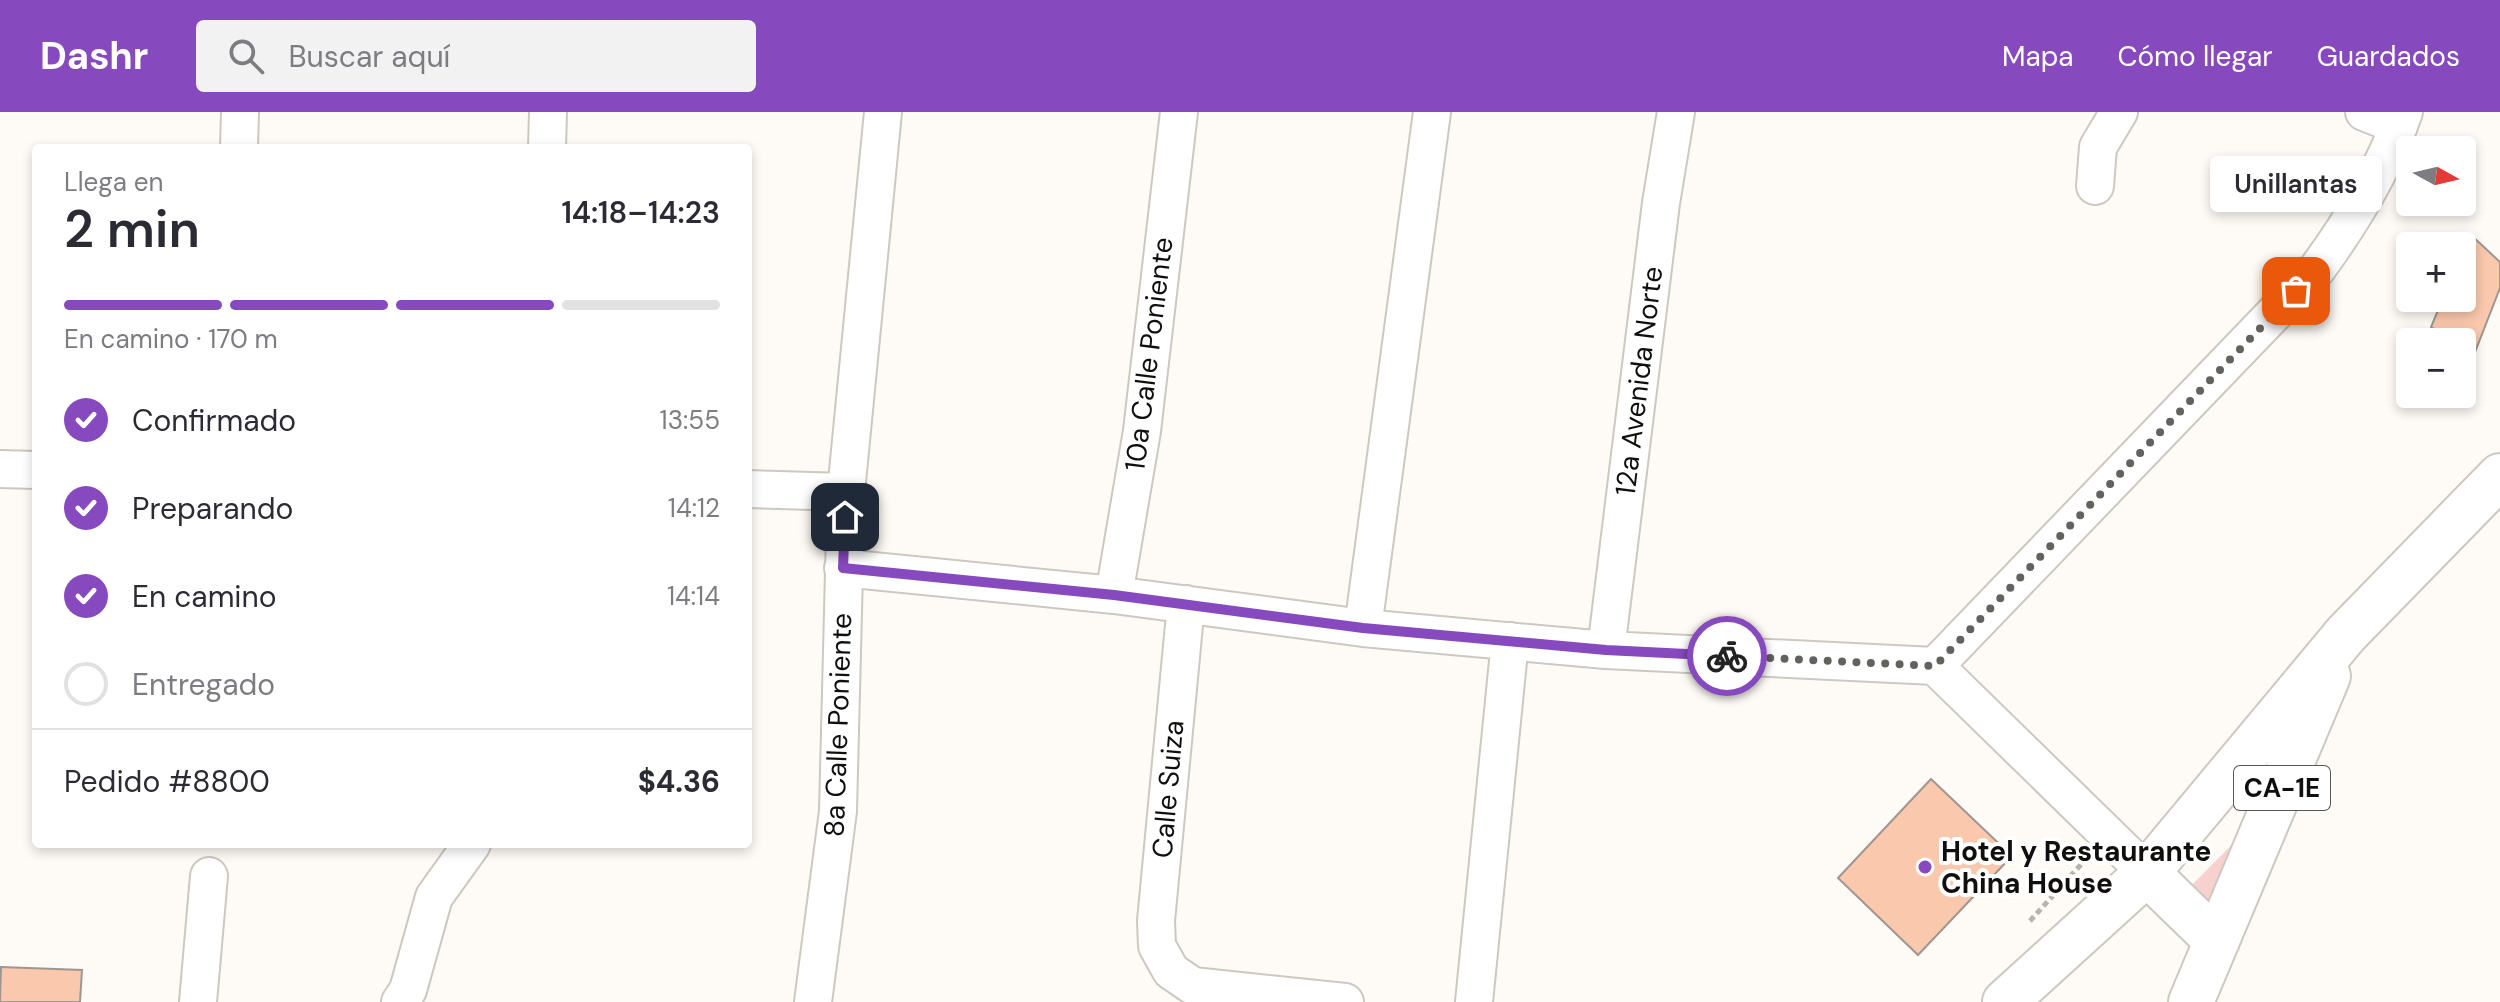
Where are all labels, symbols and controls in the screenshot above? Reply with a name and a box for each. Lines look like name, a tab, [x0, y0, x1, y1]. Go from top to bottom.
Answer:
search box	[196, 20, 756, 92]
text: Dashr	[40, 31, 148, 81]
icon: search	[224, 34, 268, 78]
text: Buscar aquí	[288, 37, 450, 76]
text: Mapa	[2002, 38, 2073, 75]
text: Cómo llegar	[2117, 38, 2273, 75]
text: Guardados	[2317, 38, 2460, 75]
north arrow	[2396, 136, 2476, 216]
map controls	[2396, 136, 2476, 408]
callout: Unillantas	[2210, 155, 2382, 211]
text: Llega en	[64, 165, 163, 199]
text: Unillantas	[2234, 167, 2358, 201]
text: 14:18–14:23	[561, 193, 720, 232]
text: 2 min	[64, 195, 200, 263]
button: +	[2396, 232, 2476, 312]
street label: 10a Calle Poniente	[1116, 235, 1182, 473]
pin	[2262, 257, 2330, 325]
street label: 12a Avenida Norte	[1607, 264, 1671, 498]
icon: bag	[2274, 269, 2318, 313]
text: En camino · 170 m	[64, 322, 278, 356]
button: −	[2396, 328, 2476, 408]
icon: check	[64, 398, 108, 442]
text: Confirmado	[132, 401, 296, 440]
text: 13:55	[660, 403, 720, 437]
pin	[811, 483, 879, 551]
icon: check	[64, 486, 108, 530]
text: Preparando	[132, 489, 293, 528]
text: 14:12	[668, 491, 720, 525]
icon: home	[823, 495, 867, 539]
icon: check	[64, 574, 108, 618]
text: En camino	[132, 577, 277, 616]
text: 14:14	[667, 579, 720, 613]
street label: 8a Calle Poniente	[816, 612, 860, 838]
courier	[1687, 616, 1767, 696]
icon: bike	[1705, 634, 1749, 678]
text: Entregado	[132, 665, 275, 704]
street label: Calle Suiza	[1144, 719, 1192, 859]
text: Pedido #8800	[64, 762, 270, 801]
text: $4.36	[638, 762, 720, 801]
road number: CA-1E	[2234, 766, 2330, 810]
place label: Hotel y Restaurante China House	[1941, 833, 2211, 902]
marker: Hotel y Restaurante China House	[1916, 858, 1934, 876]

